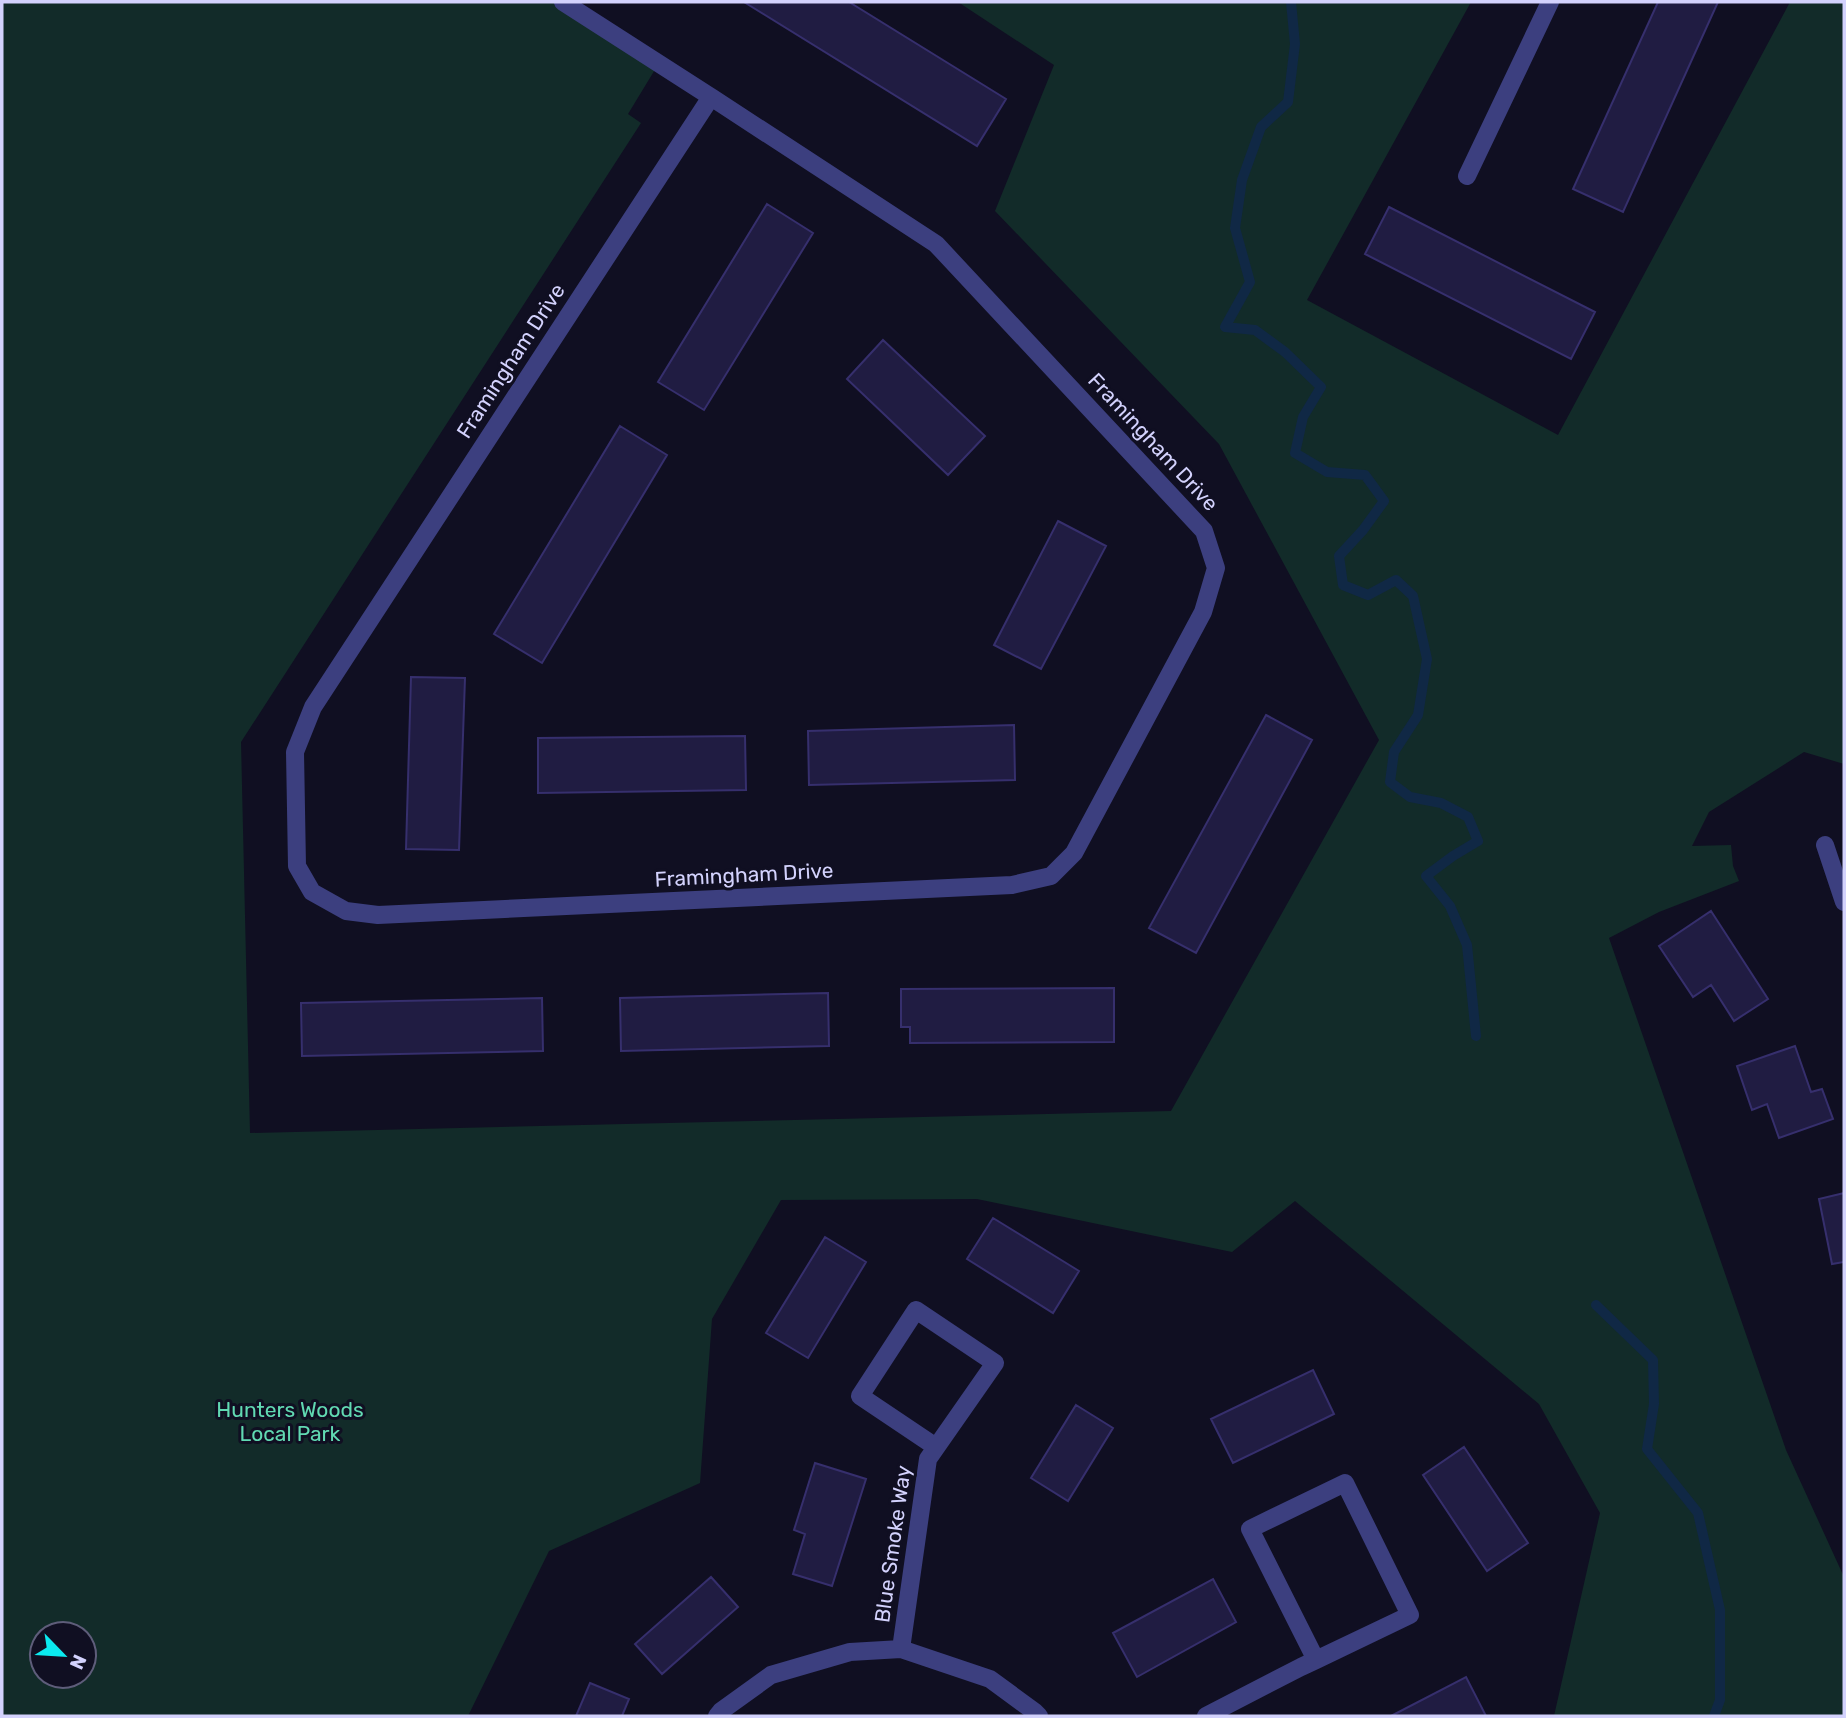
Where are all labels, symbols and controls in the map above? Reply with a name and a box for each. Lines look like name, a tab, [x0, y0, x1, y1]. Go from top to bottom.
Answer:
street label: Framingham Drive	[451, 279, 570, 443]
street label: Framingham Drive	[1083, 368, 1224, 516]
street label: Framingham Drive	[654, 857, 834, 892]
park label: Hunters Woods Local Park	[216, 1397, 364, 1446]
street label: Blue Smoke Way	[869, 1463, 916, 1624]
north arrow	[28, 1620, 98, 1690]
text: N	[65, 1651, 91, 1673]

